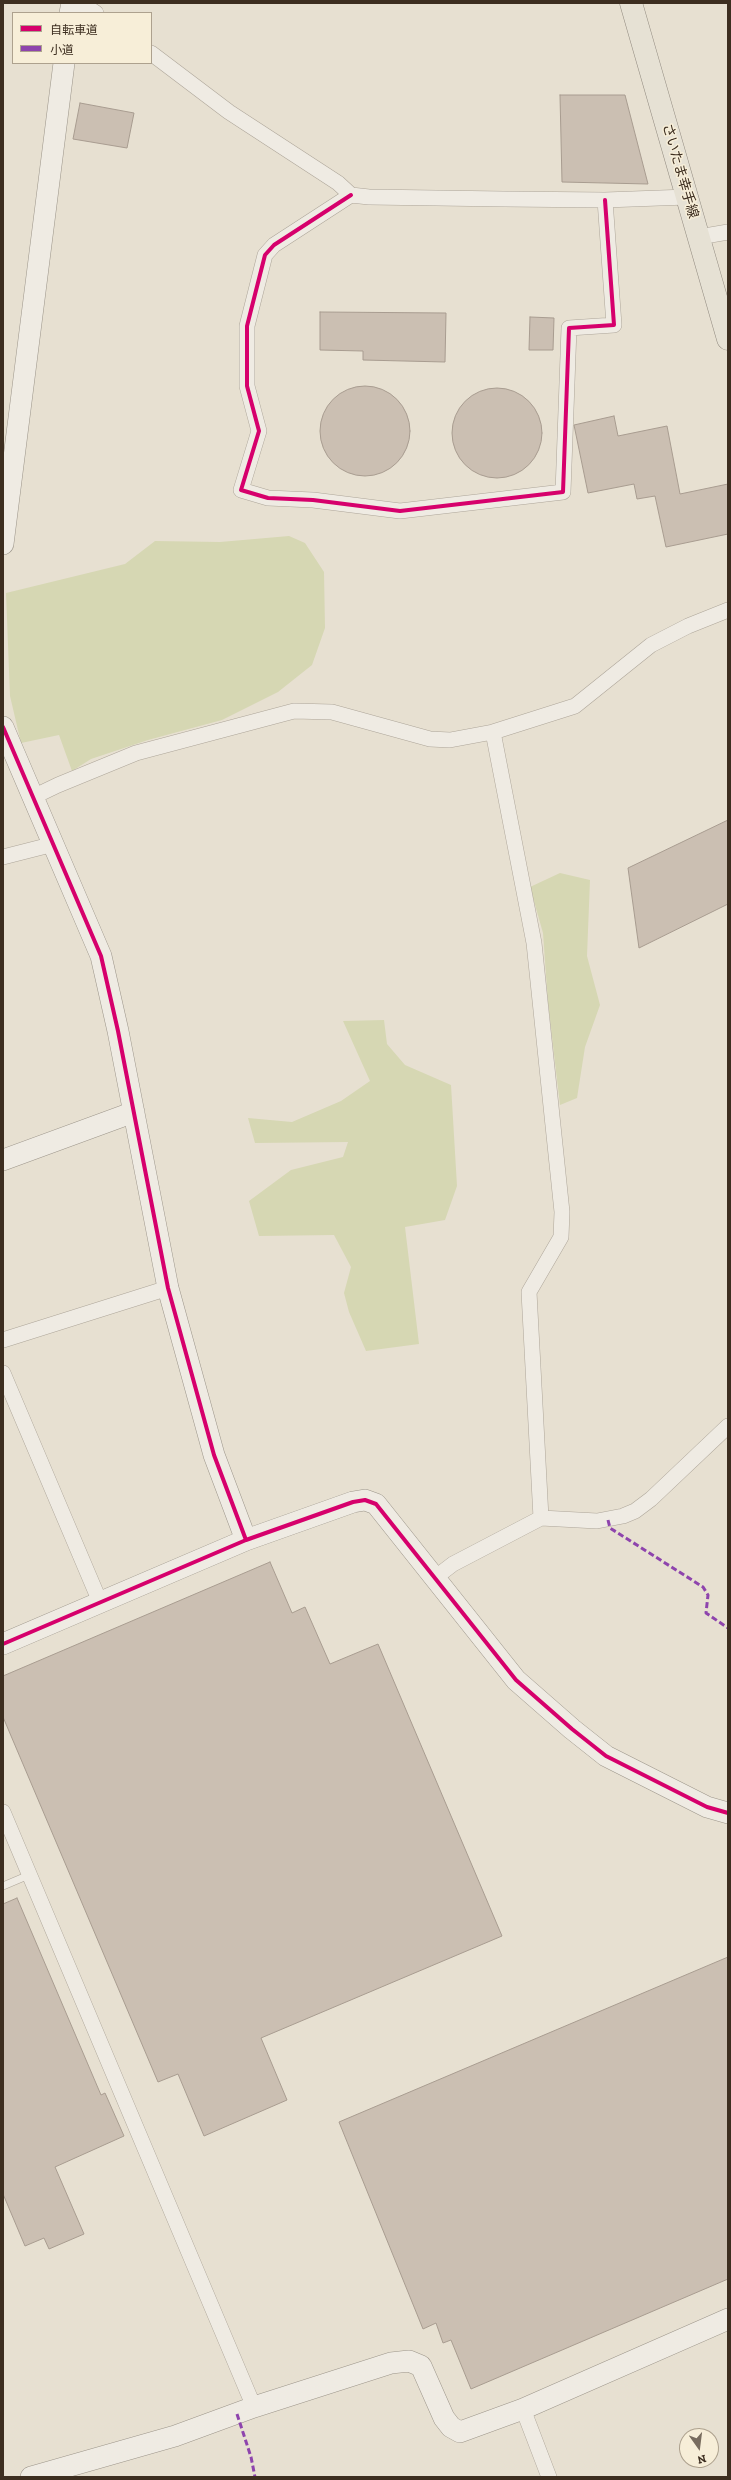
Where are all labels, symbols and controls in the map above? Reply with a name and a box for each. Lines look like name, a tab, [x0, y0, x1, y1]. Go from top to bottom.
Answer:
legend	[12, 12, 152, 64]
text: 自転車道	[50, 23, 98, 37]
text: 小道	[50, 43, 74, 57]
street label: さいたま幸手線	[658, 122, 702, 220]
north arrow	[679, 2428, 719, 2468]
text: N	[696, 2452, 707, 2466]

